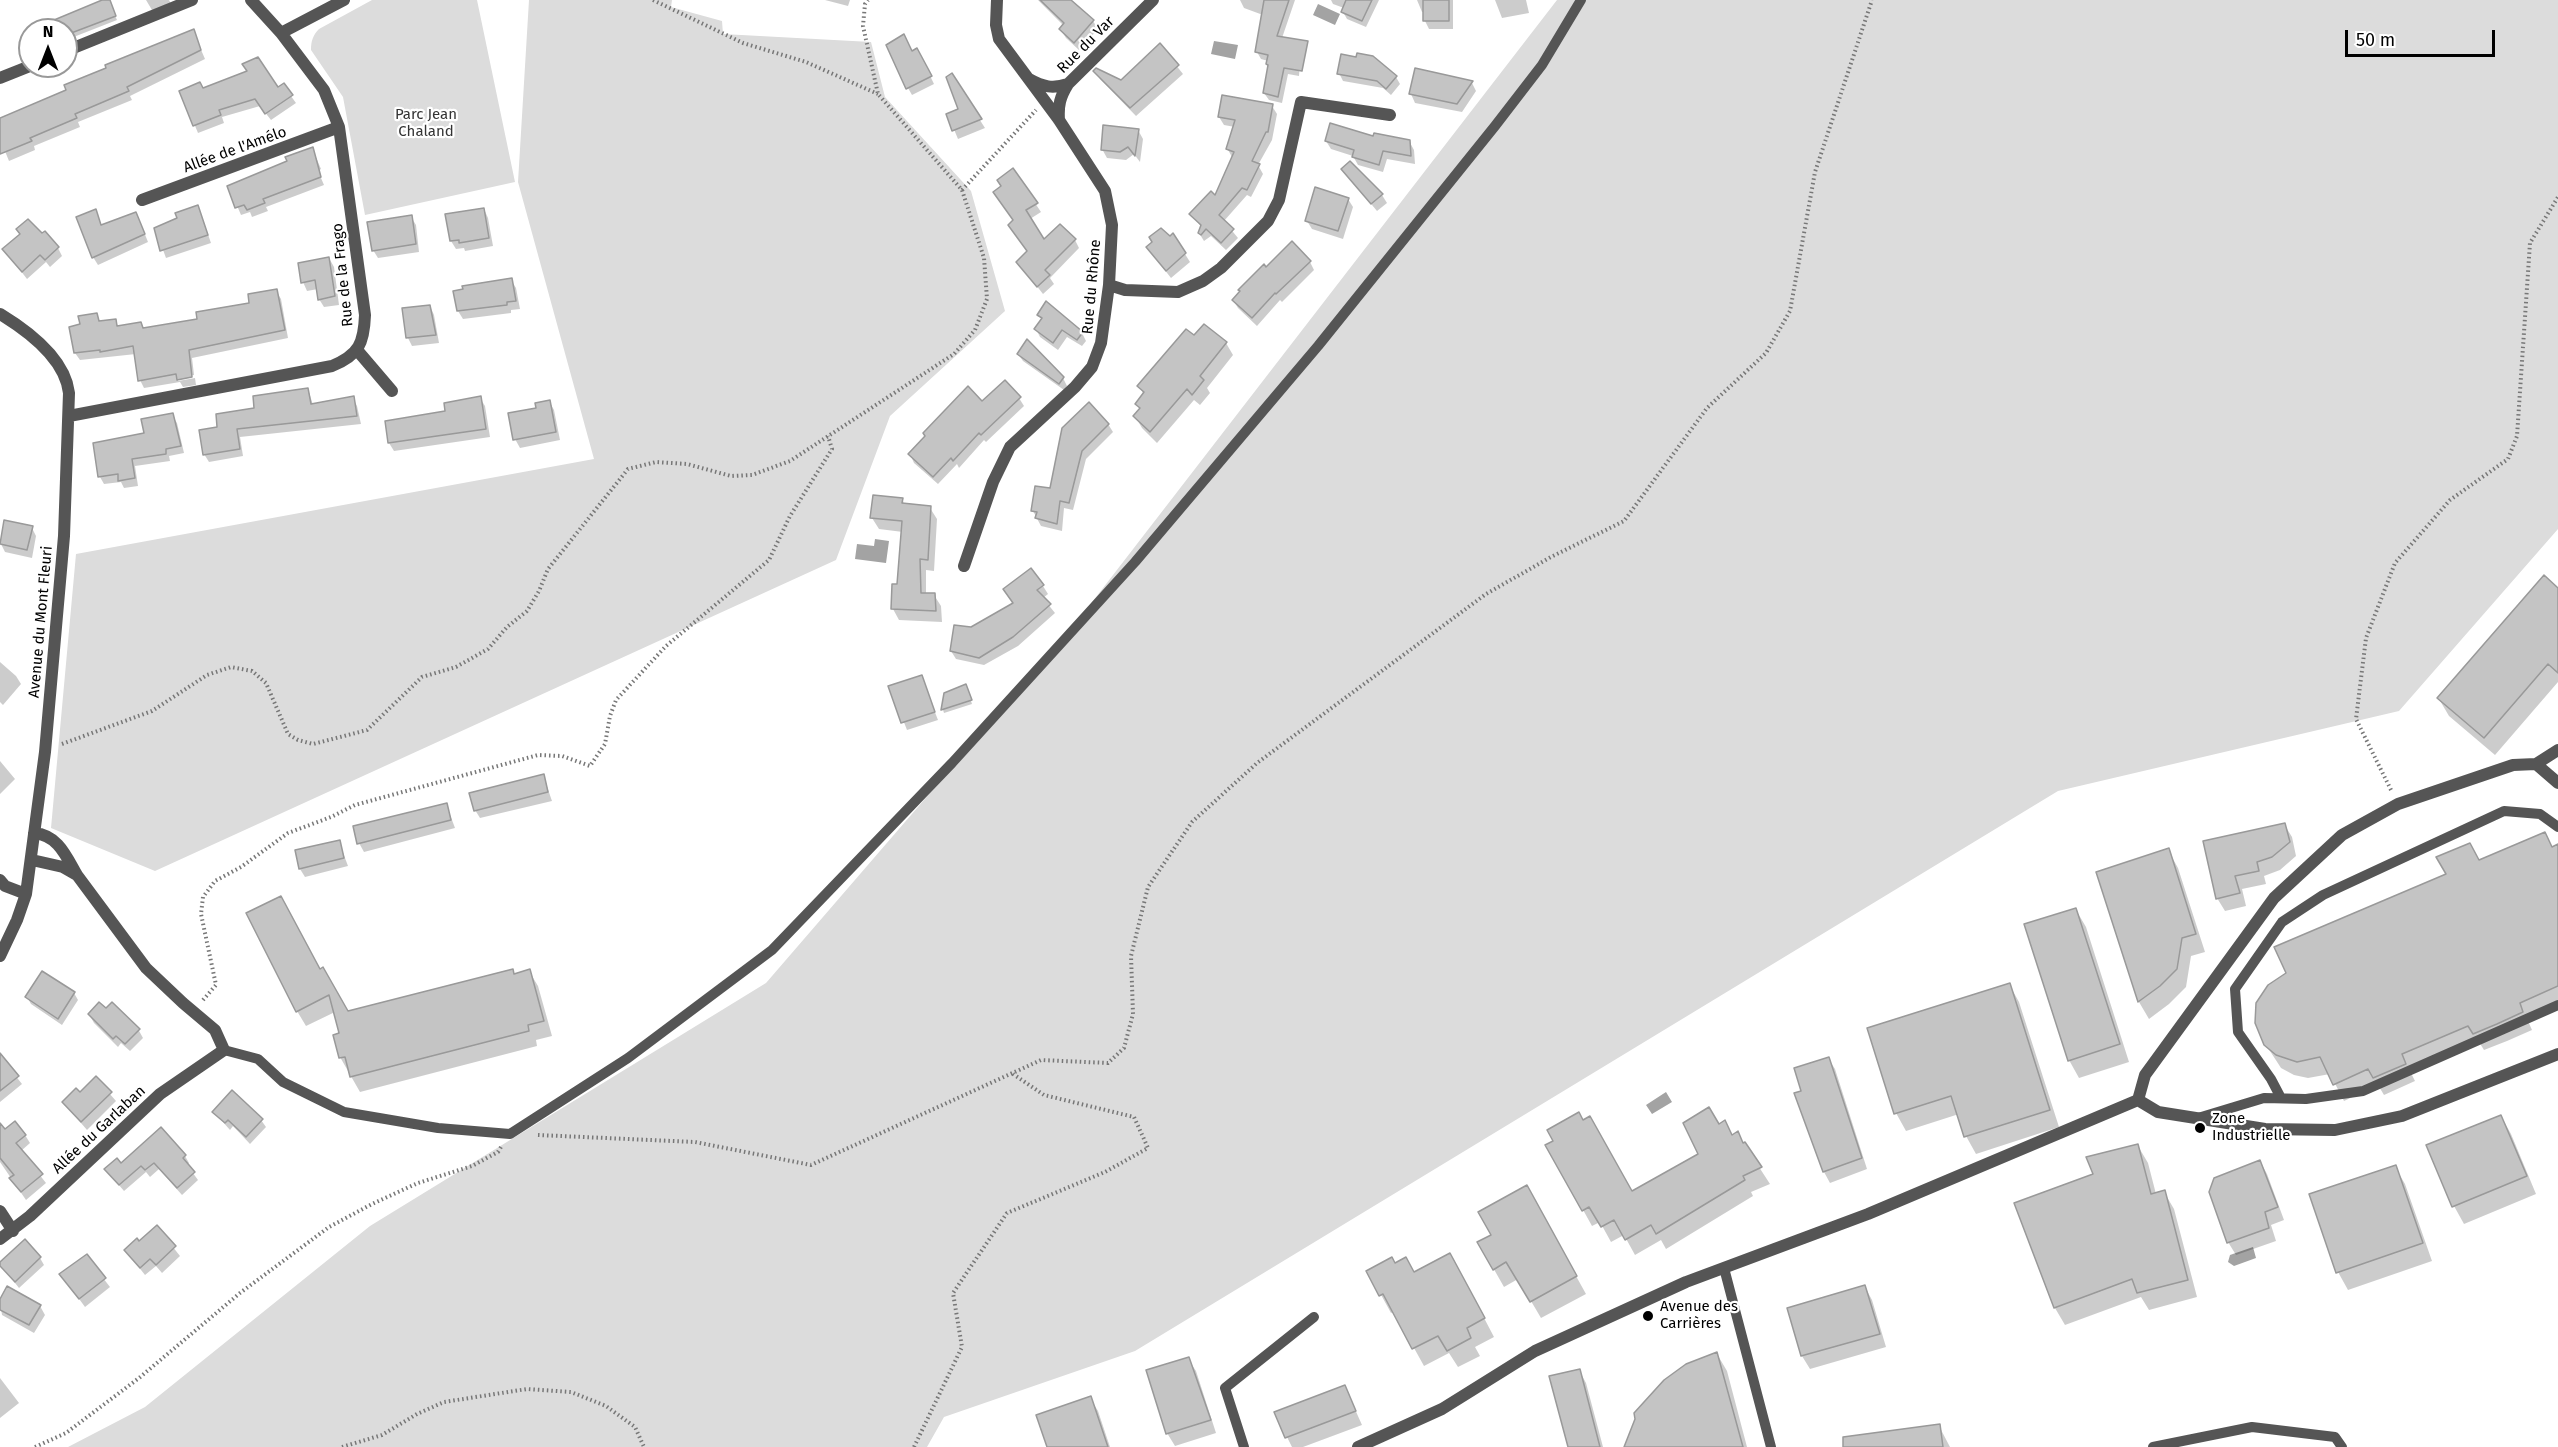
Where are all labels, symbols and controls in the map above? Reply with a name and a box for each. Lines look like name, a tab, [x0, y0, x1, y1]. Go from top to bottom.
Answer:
street label: Rue du Var	[1054, 13, 1118, 77]
north arrow	[18, 18, 78, 78]
scale bar	[2348, 18, 2498, 56]
text: N	[43, 22, 53, 41]
text: 50 m	[2356, 29, 2395, 51]
park label: Parc Jean Chaland	[395, 106, 457, 141]
street label: Allée de l'Amélo	[181, 123, 289, 177]
street label: Rue de la Frago	[329, 222, 357, 328]
street label: Rue du Rhône	[1079, 239, 1105, 335]
street label: Avenue du Mont Fleuri	[25, 545, 57, 699]
street label: Allée du Garlaban	[49, 1082, 149, 1178]
place label: Zone Industrielle	[2212, 1110, 2290, 1145]
marker: Zone Industrielle	[2193, 1121, 2207, 1135]
place label: Avenue des Carrières	[1660, 1298, 1738, 1333]
marker: Avenue des Carrières	[1641, 1309, 1655, 1323]

